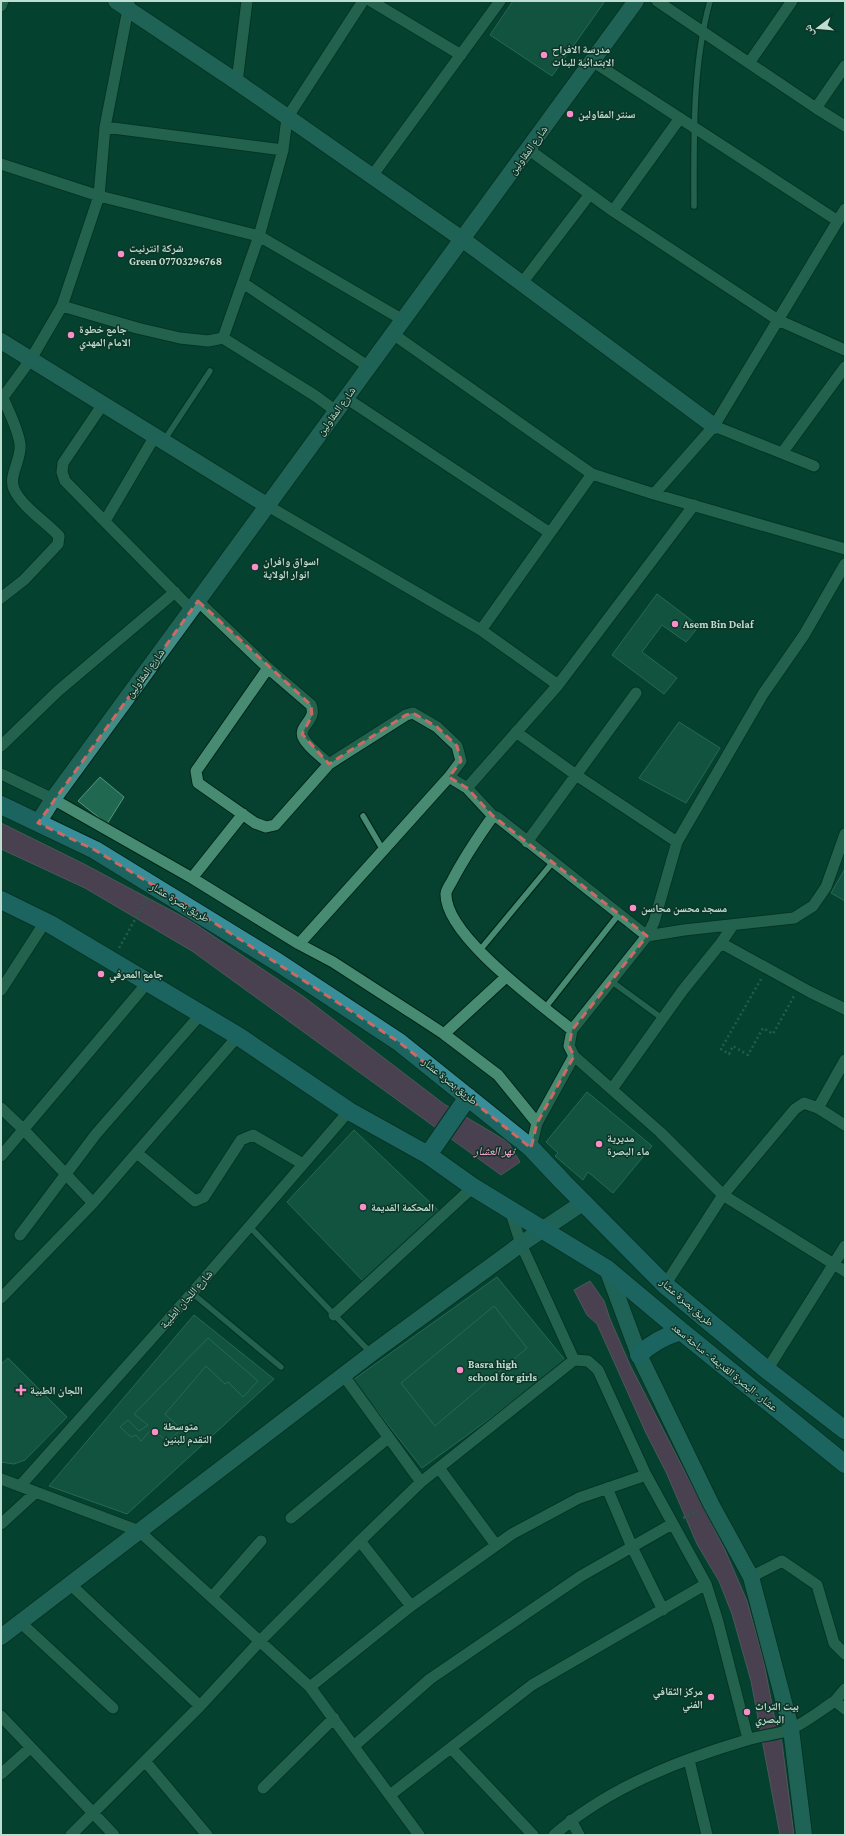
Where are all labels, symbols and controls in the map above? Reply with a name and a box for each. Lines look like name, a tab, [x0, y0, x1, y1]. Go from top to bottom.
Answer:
north arrow	[798, 8, 838, 48]
text: ش	[801, 23, 818, 38]
place label: مدرسة اﻻفراح اﻻبتدائية للبنات	[552, 43, 614, 69]
marker: مدرسة اﻻفراح اﻻبتدائية للبنات	[539, 50, 549, 60]
place label: سنتر المقاولين	[578, 108, 636, 122]
marker: سنتر المقاولين	[565, 109, 575, 119]
street label: شارع المقاولين	[506, 123, 551, 177]
place label: شركة انترنيت Green 07703296768	[129, 242, 222, 267]
marker: شركة انترنيت Green 07703296768	[116, 249, 126, 259]
place label: جامع خطوة الامام المهدي	[79, 323, 131, 351]
marker: جامع خطوة الامام المهدي	[66, 330, 76, 340]
street label: شارع المقاولين	[314, 384, 359, 438]
place label: اسواق وافران انوار الولاية	[263, 555, 319, 581]
marker: اسواق وافران انوار الولاية	[250, 562, 260, 572]
place label: Asem Bin Delaf	[682, 618, 755, 630]
marker: Asem Bin Delaf	[670, 619, 680, 629]
street label: شارع المقاولين	[123, 646, 168, 700]
street label: طريق بصرة عشار	[147, 879, 212, 925]
place label: مسجد محسن محاسن	[641, 902, 727, 916]
marker: مسجد محسن محاسن	[628, 903, 638, 913]
place label: جامع المعرفي	[109, 968, 164, 983]
marker: جامع المعرفي	[96, 969, 106, 979]
street label: طريق بصرة عشار	[419, 1055, 480, 1108]
place label: مديرية ماء البصرة	[607, 1132, 650, 1158]
marker: مديرية ماء البصرة	[594, 1139, 604, 1149]
water label: نهر العشار	[473, 1144, 517, 1158]
place label: المحكمة القديمة	[371, 1201, 434, 1213]
marker: المحكمة القديمة	[358, 1202, 368, 1212]
street label: شارع اللجان الطبية	[157, 1267, 215, 1331]
street label: طريق بصرة عشار	[656, 1275, 716, 1329]
street label: عشار - البصرة القديمة - ساحة سعد	[669, 1321, 781, 1414]
place label: Basra high school for girls	[468, 1358, 537, 1383]
marker: Basra high school for girls	[455, 1365, 465, 1375]
marker: اللجان الطبية	[15, 1384, 27, 1396]
place label: اللجان الطبية	[30, 1384, 83, 1398]
place label: متوسطة التقدم للبنين	[163, 1420, 212, 1447]
marker: متوسطة التقدم للبنين	[150, 1427, 160, 1437]
place label: مركز الثقافي الفني	[653, 1685, 703, 1713]
marker: مركز الثقافي الفني	[706, 1692, 716, 1702]
place label: بيت التراث البصري	[755, 1700, 799, 1728]
marker: بيت التراث البصري	[742, 1707, 752, 1717]

